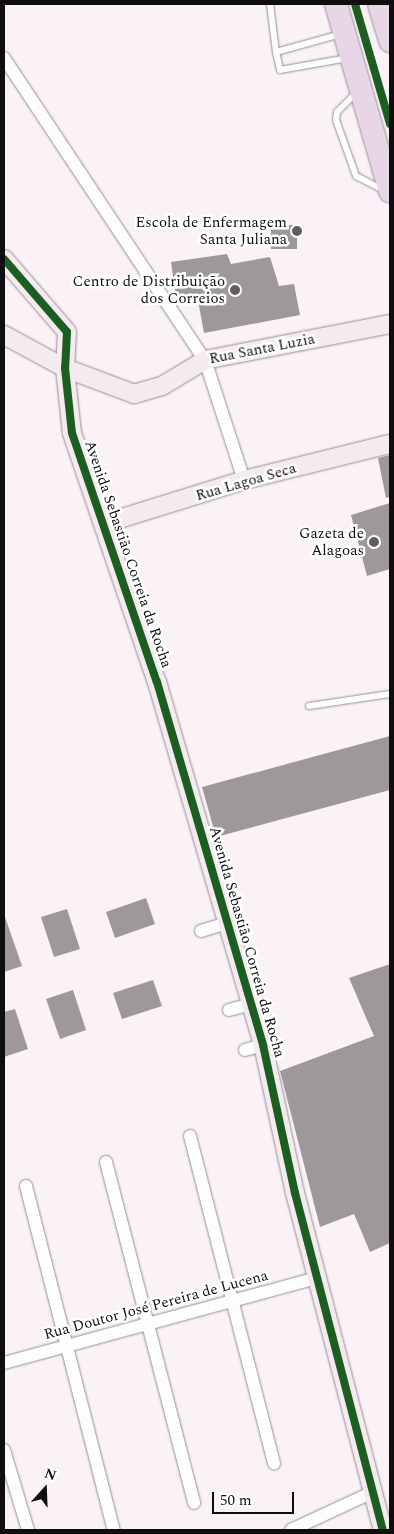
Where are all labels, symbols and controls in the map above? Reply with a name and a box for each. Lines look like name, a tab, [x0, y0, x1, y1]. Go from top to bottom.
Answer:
place label: Escola de Enfermagem Santa Juliana	[136, 213, 287, 248]
marker: Escola de Enfermagem Santa Juliana	[291, 225, 303, 237]
place label: Centro de Distribuição dos Correios	[73, 272, 225, 307]
marker: Centro de Distribuição dos Correios	[229, 284, 241, 296]
street label: Rua Santa Luzia	[208, 330, 316, 368]
street label: Avenida Sebastião Correia da Rocha	[81, 438, 175, 670]
street label: Rua Lagoa Seca	[194, 459, 298, 505]
place label: Gazeta de Alagoas	[299, 524, 364, 559]
marker: Gazeta de Alagoas	[368, 536, 380, 548]
street label: Avenida Sebastião Correia da Rocha	[205, 824, 289, 1060]
street label: Rua Doutor José Pereira de Lucena	[42, 1266, 270, 1344]
text: N	[41, 1463, 59, 1486]
north arrow	[20, 1464, 70, 1514]
scale bar	[214, 1482, 296, 1514]
text: 50 m	[220, 1489, 252, 1512]

